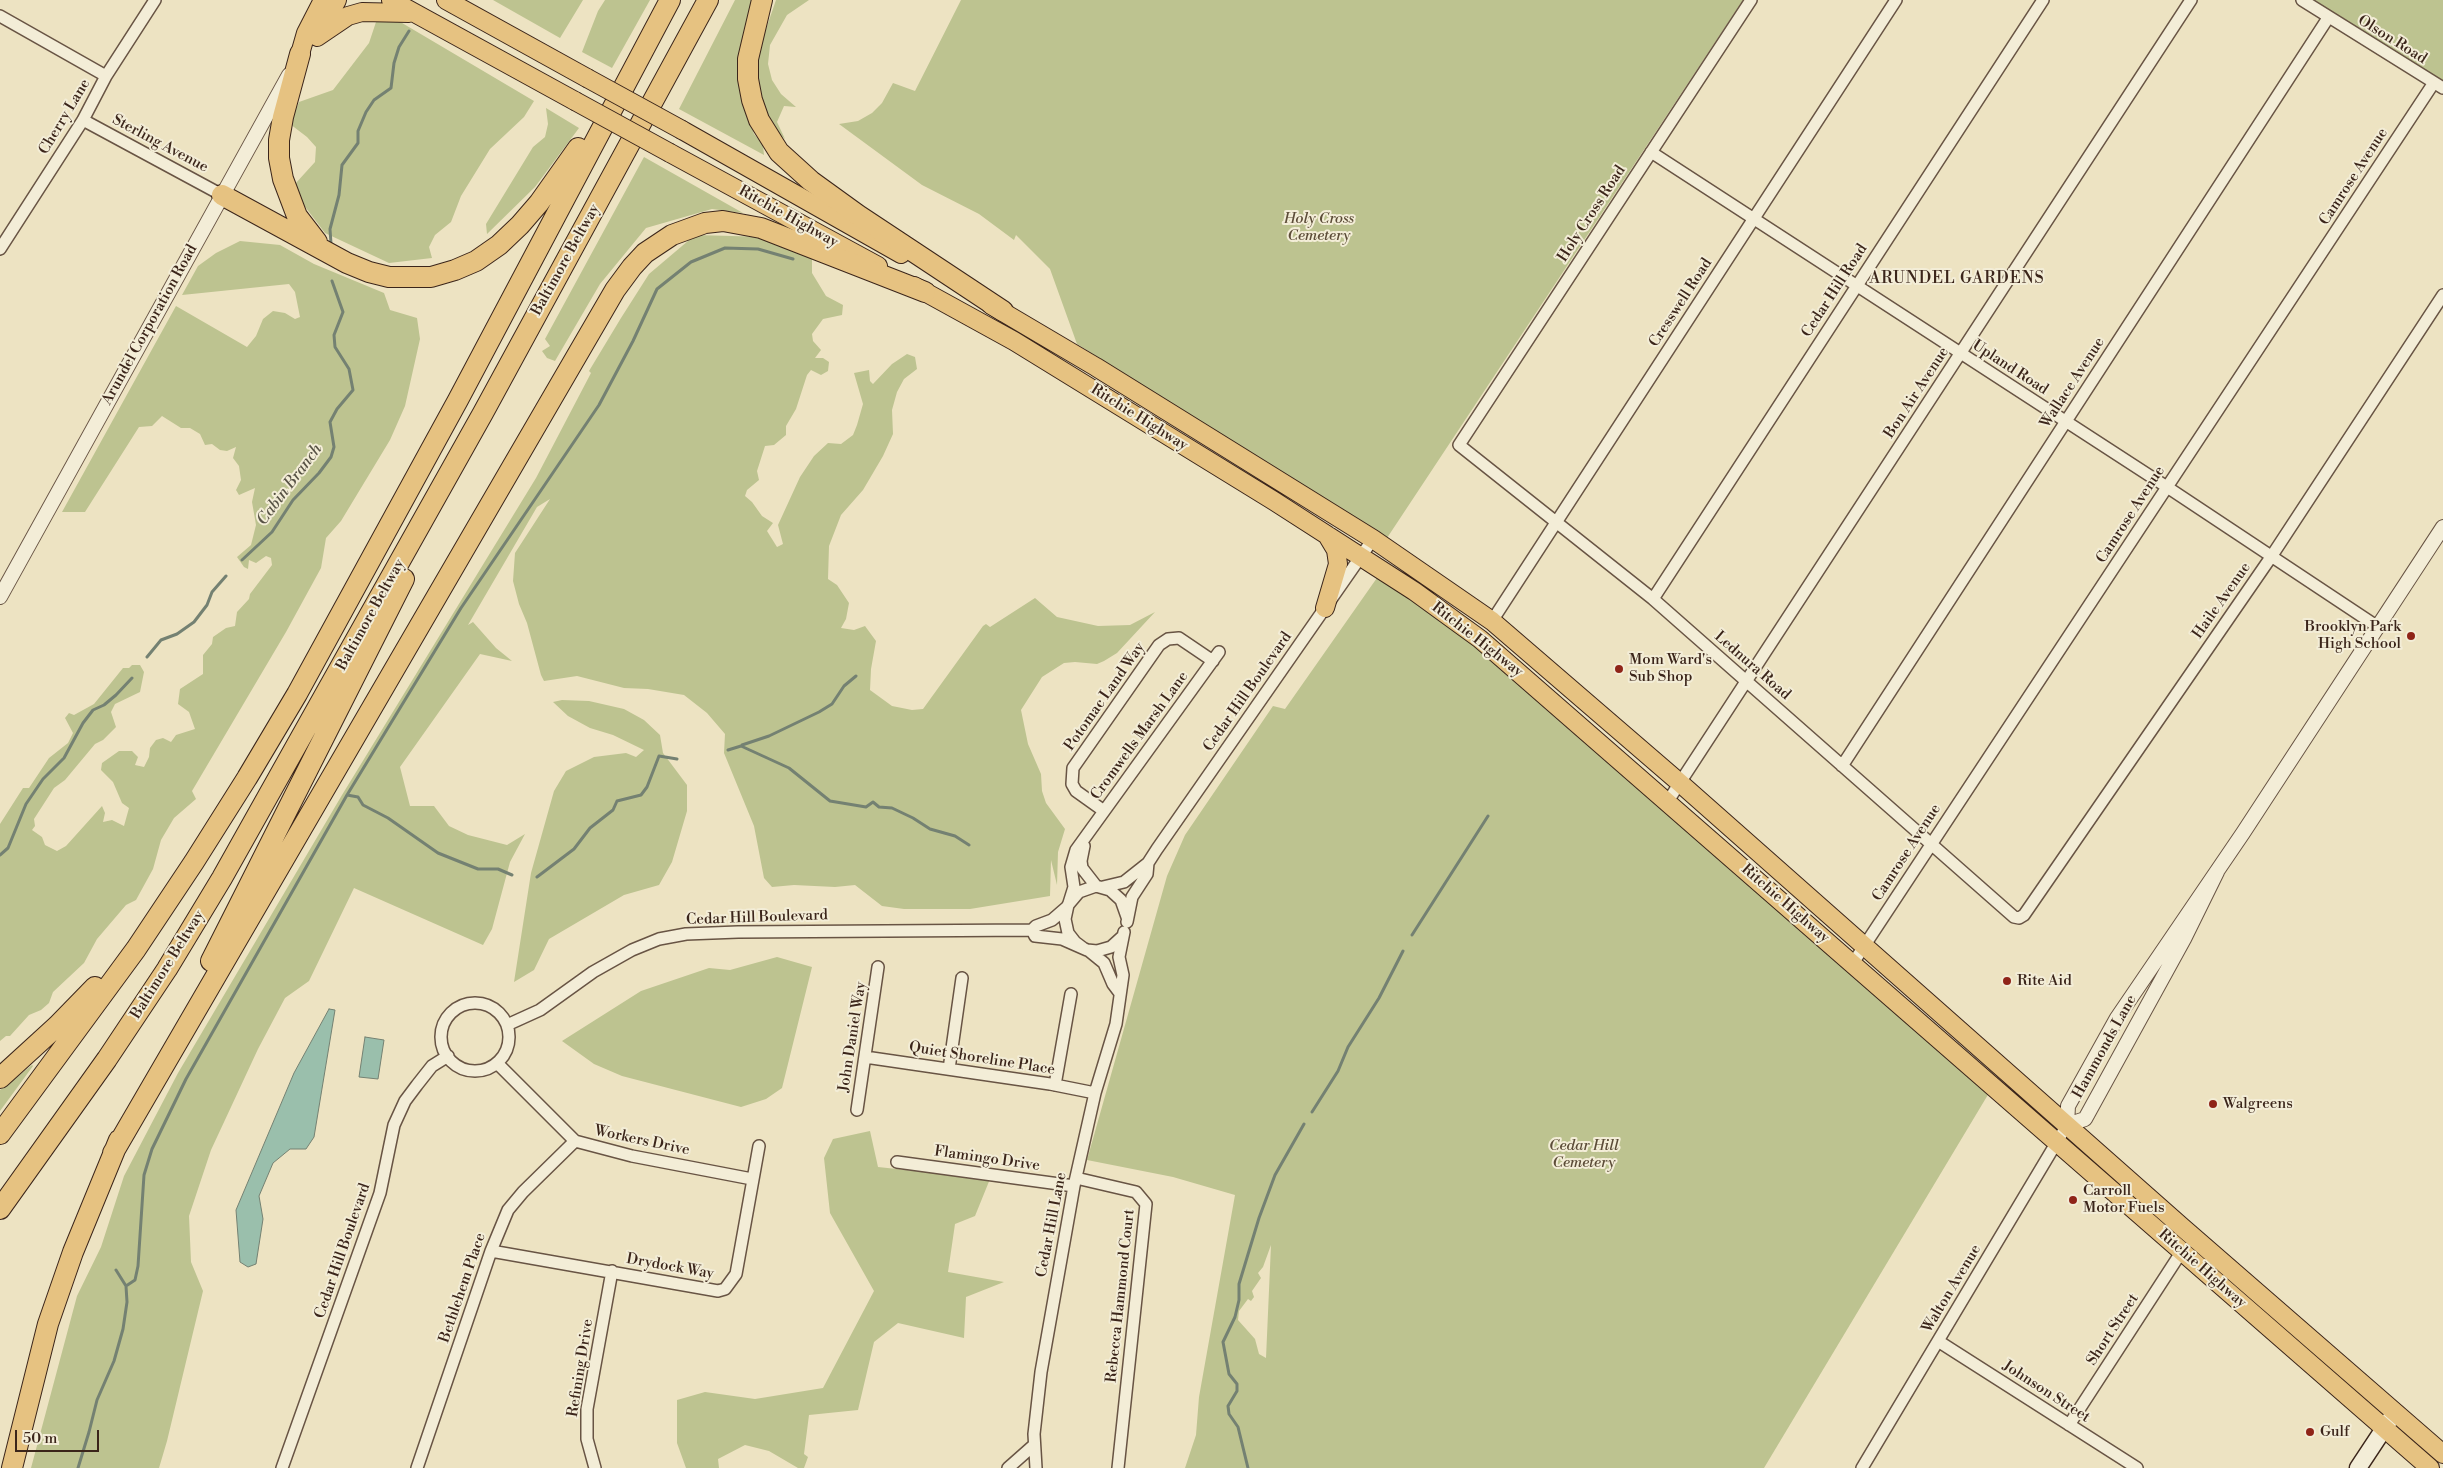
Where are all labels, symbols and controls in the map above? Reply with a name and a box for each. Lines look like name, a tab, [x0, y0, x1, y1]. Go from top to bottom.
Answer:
street label: Olson Road	[2354, 12, 2430, 68]
street label: Cherry Lane	[35, 76, 95, 158]
street label: Sterling Avenue	[109, 111, 211, 177]
street label: Camrose Avenue	[2316, 125, 2392, 229]
street label: Holy Cross Road	[1554, 162, 1630, 266]
street label: Ritchie Highway	[735, 182, 841, 252]
street label: Baltimore Beltway	[528, 201, 604, 319]
park label: Holy Cross Cemetery	[1284, 210, 1354, 245]
street label: Cedar Hill Road	[1798, 241, 1872, 341]
street label: Arundel Corporation Road	[98, 242, 202, 408]
street label: Cresswell Road	[1646, 255, 1716, 351]
district label: ARUNDEL GARDENS	[1867, 269, 2047, 289]
street label: Wallace Avenue	[2037, 334, 2109, 432]
street label: Upland Road	[1969, 337, 2051, 399]
street label: Bon Air Avenue	[1881, 344, 1953, 442]
street label: Ritchie Highway	[1087, 381, 1191, 455]
water label: Cabin Branch	[253, 441, 327, 529]
street label: Camrose Avenue	[2093, 463, 2169, 567]
street label: Baltimore Beltway	[333, 556, 409, 674]
street label: Haile Avenue	[2189, 559, 2255, 643]
street label: Ritchie Highway	[1428, 599, 1526, 681]
place label: Brooklyn Park High School	[2304, 618, 2401, 653]
street label: Lednura Road	[1710, 628, 1794, 704]
street label: Cedar Hill Boulevard	[1200, 629, 1296, 755]
marker: Brooklyn Park High School	[2405, 630, 2417, 642]
street label: Potomac Land Way	[1061, 639, 1149, 755]
place label: Mom Ward's Sub Shop	[1629, 651, 1712, 686]
marker: Mom Ward's Sub Shop	[1613, 663, 1625, 675]
street label: Cromwells Marsh Lane	[1087, 668, 1193, 804]
street label: Camrose Avenue	[1869, 801, 1945, 905]
street label: Ritchie Highway	[1737, 861, 1833, 947]
street label: Baltimore Beltway	[127, 907, 209, 1023]
street label: Cedar Hill Boulevard	[686, 907, 828, 929]
place label: Rite Aid	[2017, 972, 2072, 990]
marker: Rite Aid	[2001, 975, 2013, 987]
street label: John Daniel Way	[835, 981, 871, 1093]
street label: Hammonds Lane	[2069, 992, 2141, 1102]
street label: Quiet Shoreline Place	[908, 1039, 1056, 1079]
place label: Walgreens	[2223, 1095, 2293, 1113]
marker: Walgreens	[2207, 1098, 2219, 1110]
street label: Workers Drive	[593, 1122, 691, 1160]
park label: Cedar Hill Cemetery	[1549, 1137, 1619, 1172]
street label: Flamingo Drive	[933, 1143, 1041, 1175]
street label: Cedar Hill Lane	[1033, 1171, 1071, 1279]
street label: Cedar Hill Boulevard	[311, 1181, 375, 1321]
place label: Carroll Motor Fuels	[2083, 1182, 2165, 1217]
marker: Carroll Motor Fuels	[2067, 1194, 2079, 1206]
street label: Rebecca Hammond Court	[1103, 1208, 1139, 1384]
street label: Ritchie Highway	[2154, 1226, 2250, 1312]
street label: Bethlehem Place	[436, 1231, 490, 1345]
street label: Walton Avenue	[1919, 1242, 1985, 1336]
street label: Drydock Way	[625, 1250, 715, 1284]
street label: Short Street	[2083, 1291, 2143, 1369]
street label: Refining Drive	[564, 1318, 598, 1418]
street label: Johnson Street	[1999, 1357, 2093, 1427]
scale bar	[18, 1420, 101, 1452]
place label: Gulf	[2320, 1423, 2349, 1441]
marker: Gulf	[2304, 1426, 2316, 1438]
text: 50 m	[23, 1429, 57, 1448]

